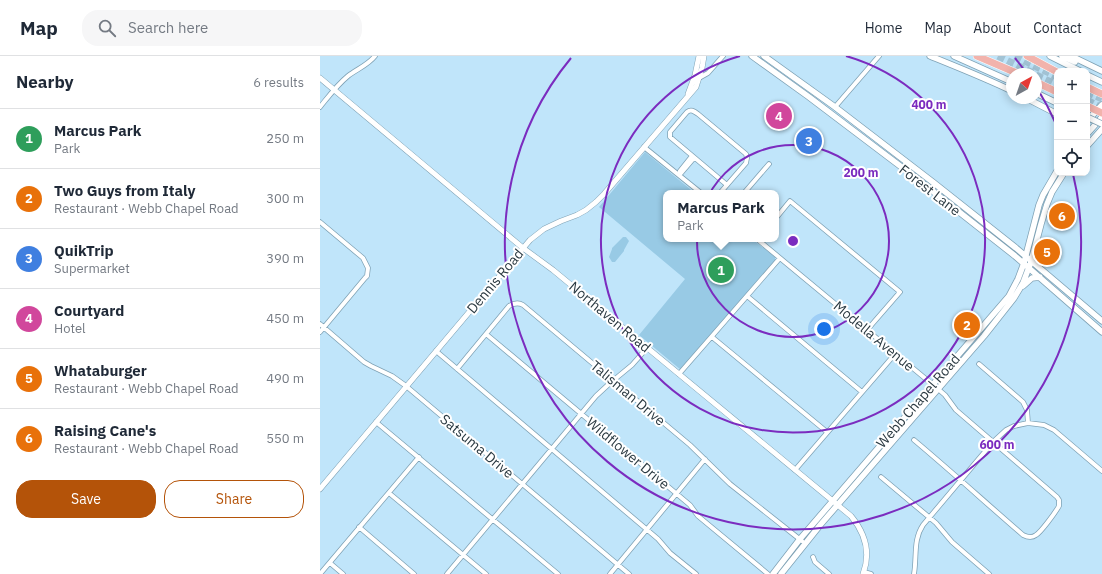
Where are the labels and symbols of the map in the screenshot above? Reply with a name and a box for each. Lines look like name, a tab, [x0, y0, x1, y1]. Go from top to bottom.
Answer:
north arrow	[1006, 68, 1042, 104]
text: 400 m	[911, 97, 947, 112]
pin: 4	[766, 101, 792, 131]
pin: 3	[796, 126, 822, 156]
street label: Forest Lane	[896, 160, 965, 220]
text: 200 m	[843, 165, 879, 180]
pin: 6	[1049, 201, 1075, 231]
centre of rings	[786, 234, 800, 248]
pin: 5	[1034, 237, 1060, 267]
street label: Dennis Road	[463, 245, 527, 317]
pin: 1	[708, 255, 734, 285]
street label: Northaven Road	[565, 278, 655, 356]
street label: Modella Avenue	[830, 297, 918, 375]
pin: 2	[954, 310, 980, 340]
your location	[814, 319, 834, 339]
street label: Webb Chapel Road	[872, 350, 964, 452]
street label: Talisman Drive	[587, 357, 669, 430]
street label: Satsuma Drive	[436, 410, 518, 482]
street label: Wildflower Drive	[583, 413, 674, 493]
text: 600 m	[979, 437, 1015, 452]

